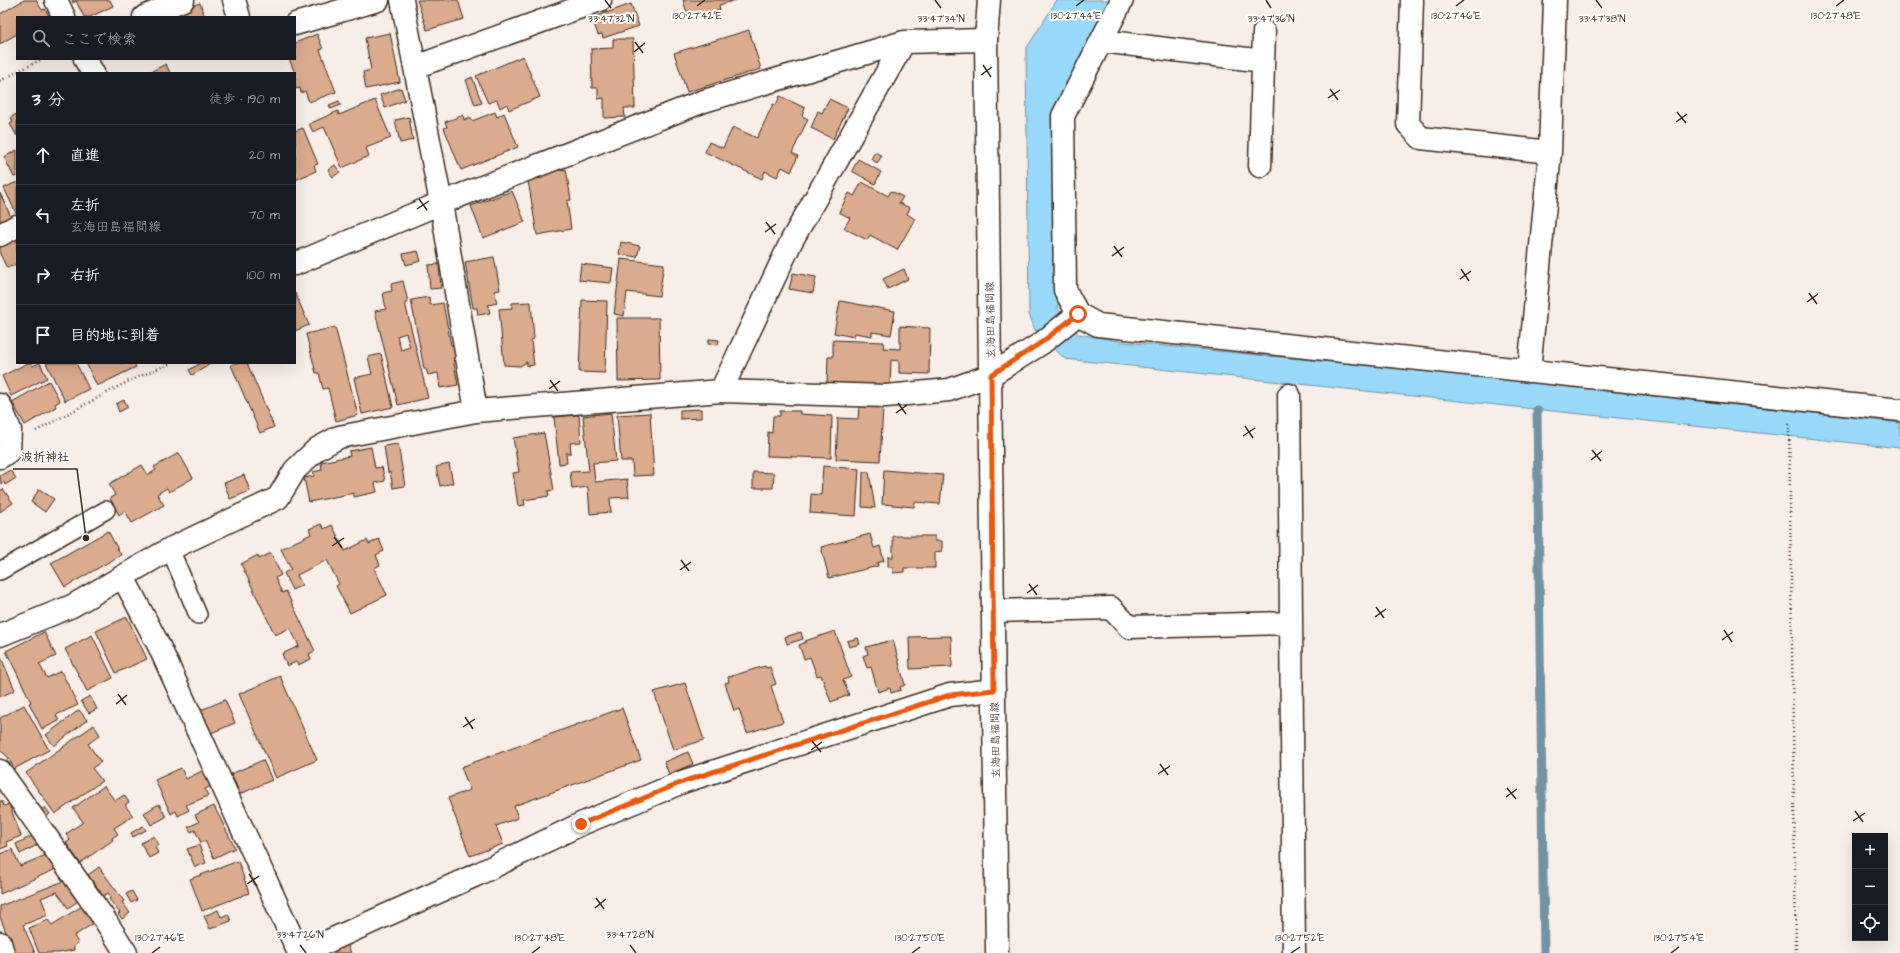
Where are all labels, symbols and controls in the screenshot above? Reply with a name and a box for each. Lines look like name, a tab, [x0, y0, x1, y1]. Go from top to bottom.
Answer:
text: 130°27'42"E	[672, 9, 722, 23]
text: 130°27'44"E	[1051, 9, 1101, 23]
text: 130°27'46"E	[1431, 9, 1481, 23]
text: 130°27'48"E	[1811, 9, 1861, 23]
text: 33°47'32"N	[588, 12, 634, 26]
text: 33°47'34"N	[917, 12, 965, 26]
text: 33°47'36"N	[1248, 12, 1294, 26]
text: 33°47'38"N	[1578, 12, 1626, 26]
search box	[16, 16, 296, 60]
icon: search	[30, 27, 52, 49]
text: ここで検索	[62, 29, 137, 50]
text: 3 分	[32, 88, 64, 112]
text: 徒歩 · 190 m	[209, 90, 280, 108]
icon: ahead	[32, 144, 54, 166]
text: 直進	[70, 145, 100, 166]
text: 20 m	[249, 146, 280, 164]
text: 左折	[70, 195, 100, 216]
icon: left	[32, 204, 54, 226]
text: 70 m	[248, 206, 280, 224]
text: 玄海田島福間線	[70, 218, 161, 236]
icon: right	[32, 264, 54, 286]
text: 右折	[70, 265, 100, 286]
text: 100 m	[247, 266, 280, 284]
street label: 玄海田島福間線	[982, 281, 999, 359]
route start	[1069, 305, 1087, 323]
icon: arrive	[32, 324, 54, 346]
text: 目的地に到着	[70, 325, 160, 346]
callout: 波折神社	[13, 445, 77, 469]
text: 波折神社	[21, 449, 69, 466]
street label: 玄海田島福間線	[987, 701, 1004, 779]
route end	[572, 815, 590, 833]
map controls	[1852, 833, 1888, 941]
button: +	[1852, 833, 1888, 869]
button: −	[1852, 869, 1888, 905]
button: locate	[1852, 905, 1888, 941]
text: 33°47'26"N	[276, 928, 324, 942]
text: 33°47'28"N	[606, 928, 654, 942]
text: 130°27'46"E	[135, 931, 185, 945]
text: 130°27'48"E	[515, 931, 565, 945]
text: 130°27'50"E	[895, 931, 945, 945]
text: 130°27'52"E	[1275, 931, 1325, 945]
text: 130°27'54"E	[1654, 931, 1704, 945]

